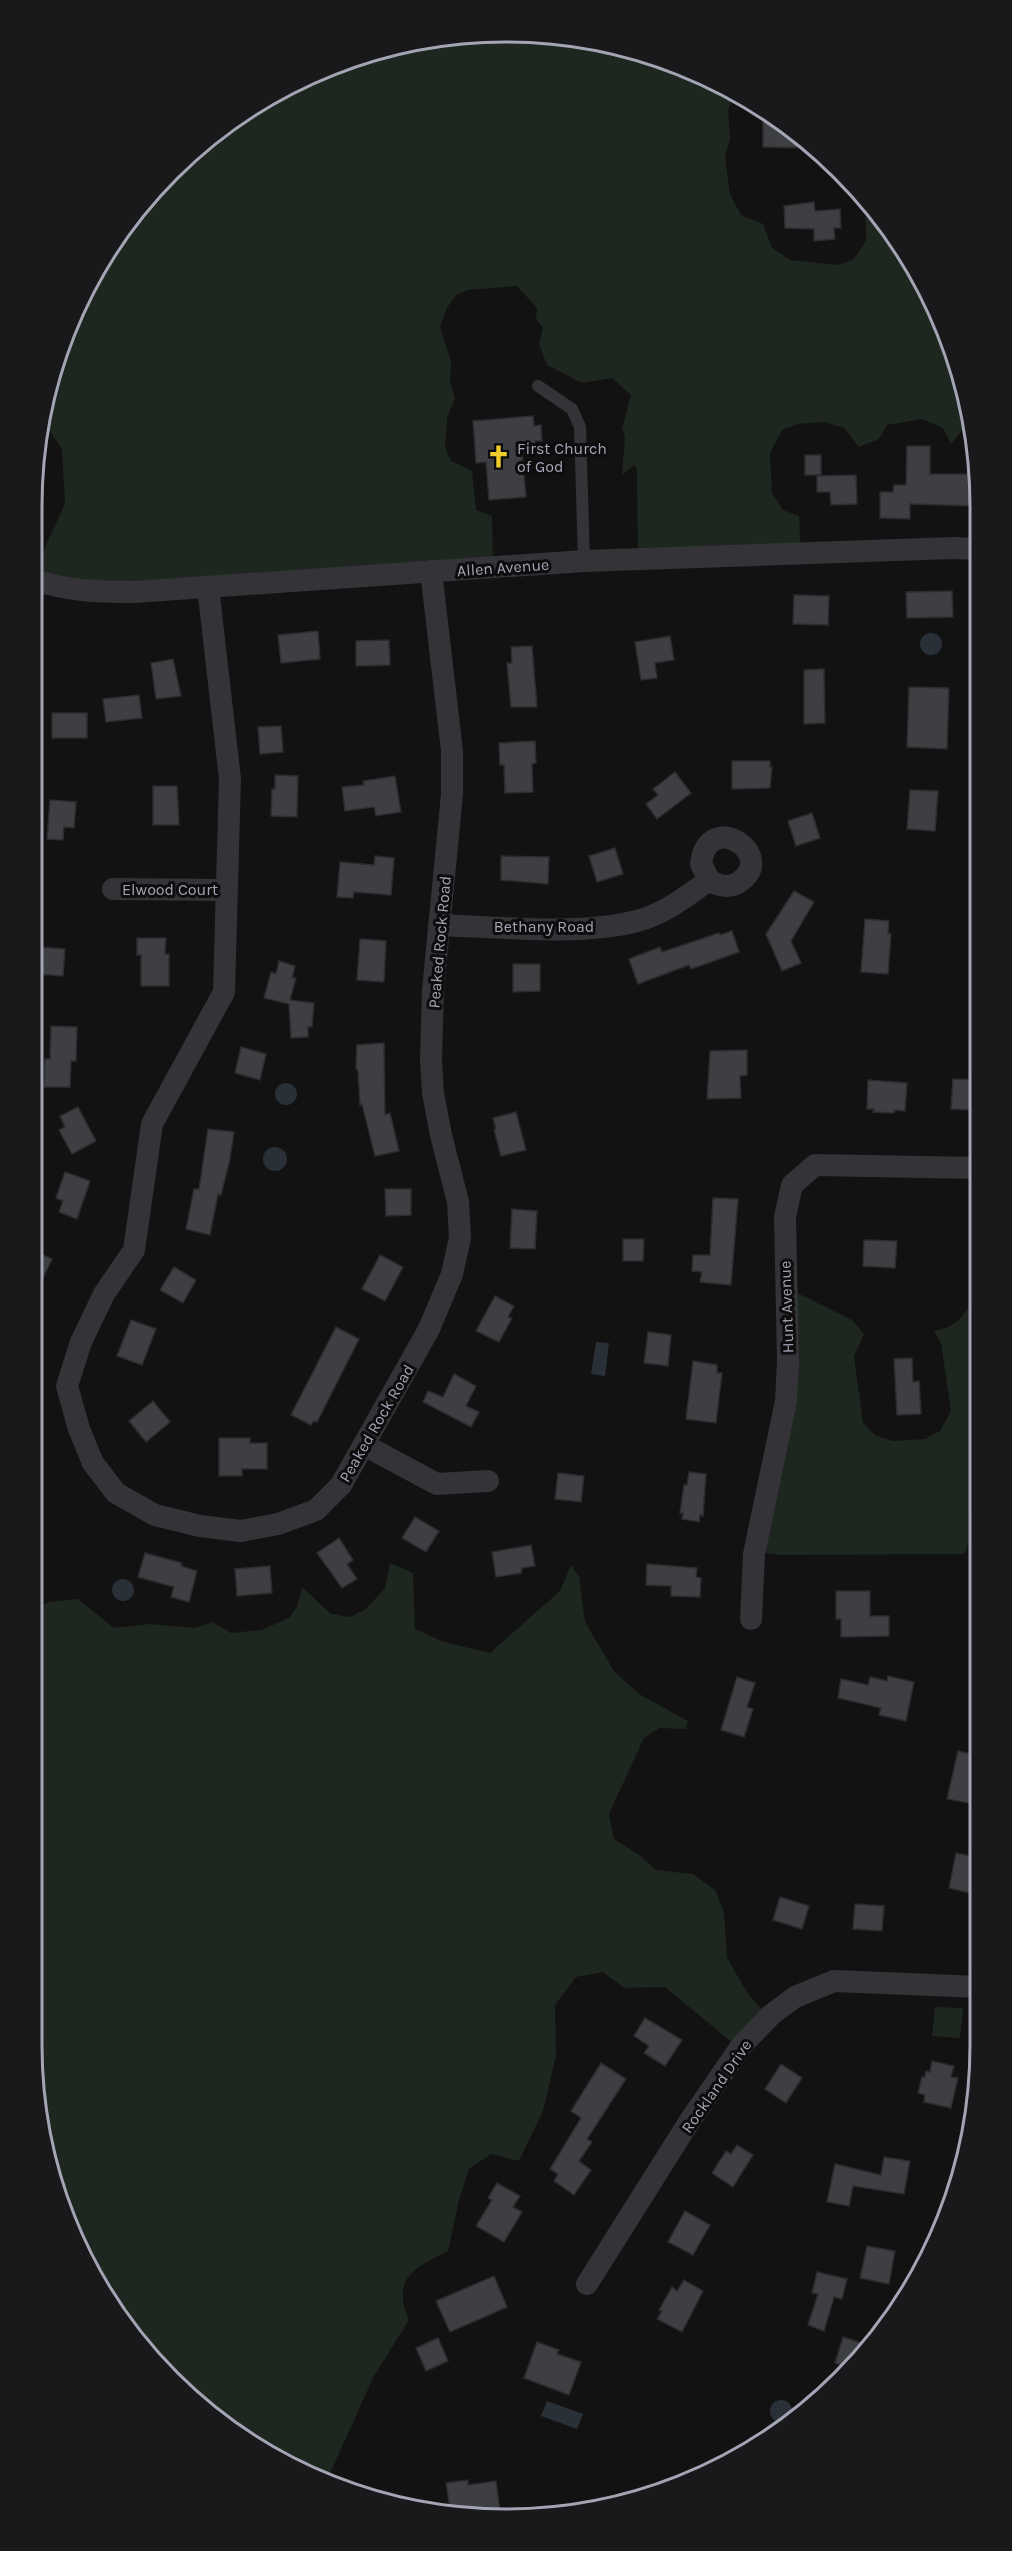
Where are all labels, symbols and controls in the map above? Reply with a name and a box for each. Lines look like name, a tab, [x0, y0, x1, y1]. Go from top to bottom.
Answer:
place label: First Church of God	[517, 439, 607, 476]
church icon: First Church of God	[486, 444, 512, 470]
street label: Allen Avenue	[456, 555, 550, 580]
street label: Peaked Rock Road	[424, 875, 455, 1009]
street label: Elwood Court	[122, 880, 218, 899]
street label: Bethany Road	[494, 917, 594, 936]
street label: Hunt Avenue	[775, 1260, 798, 1354]
street label: Peaked Rock Road	[335, 1361, 418, 1486]
street label: Rockland Drive	[677, 2036, 756, 2137]

